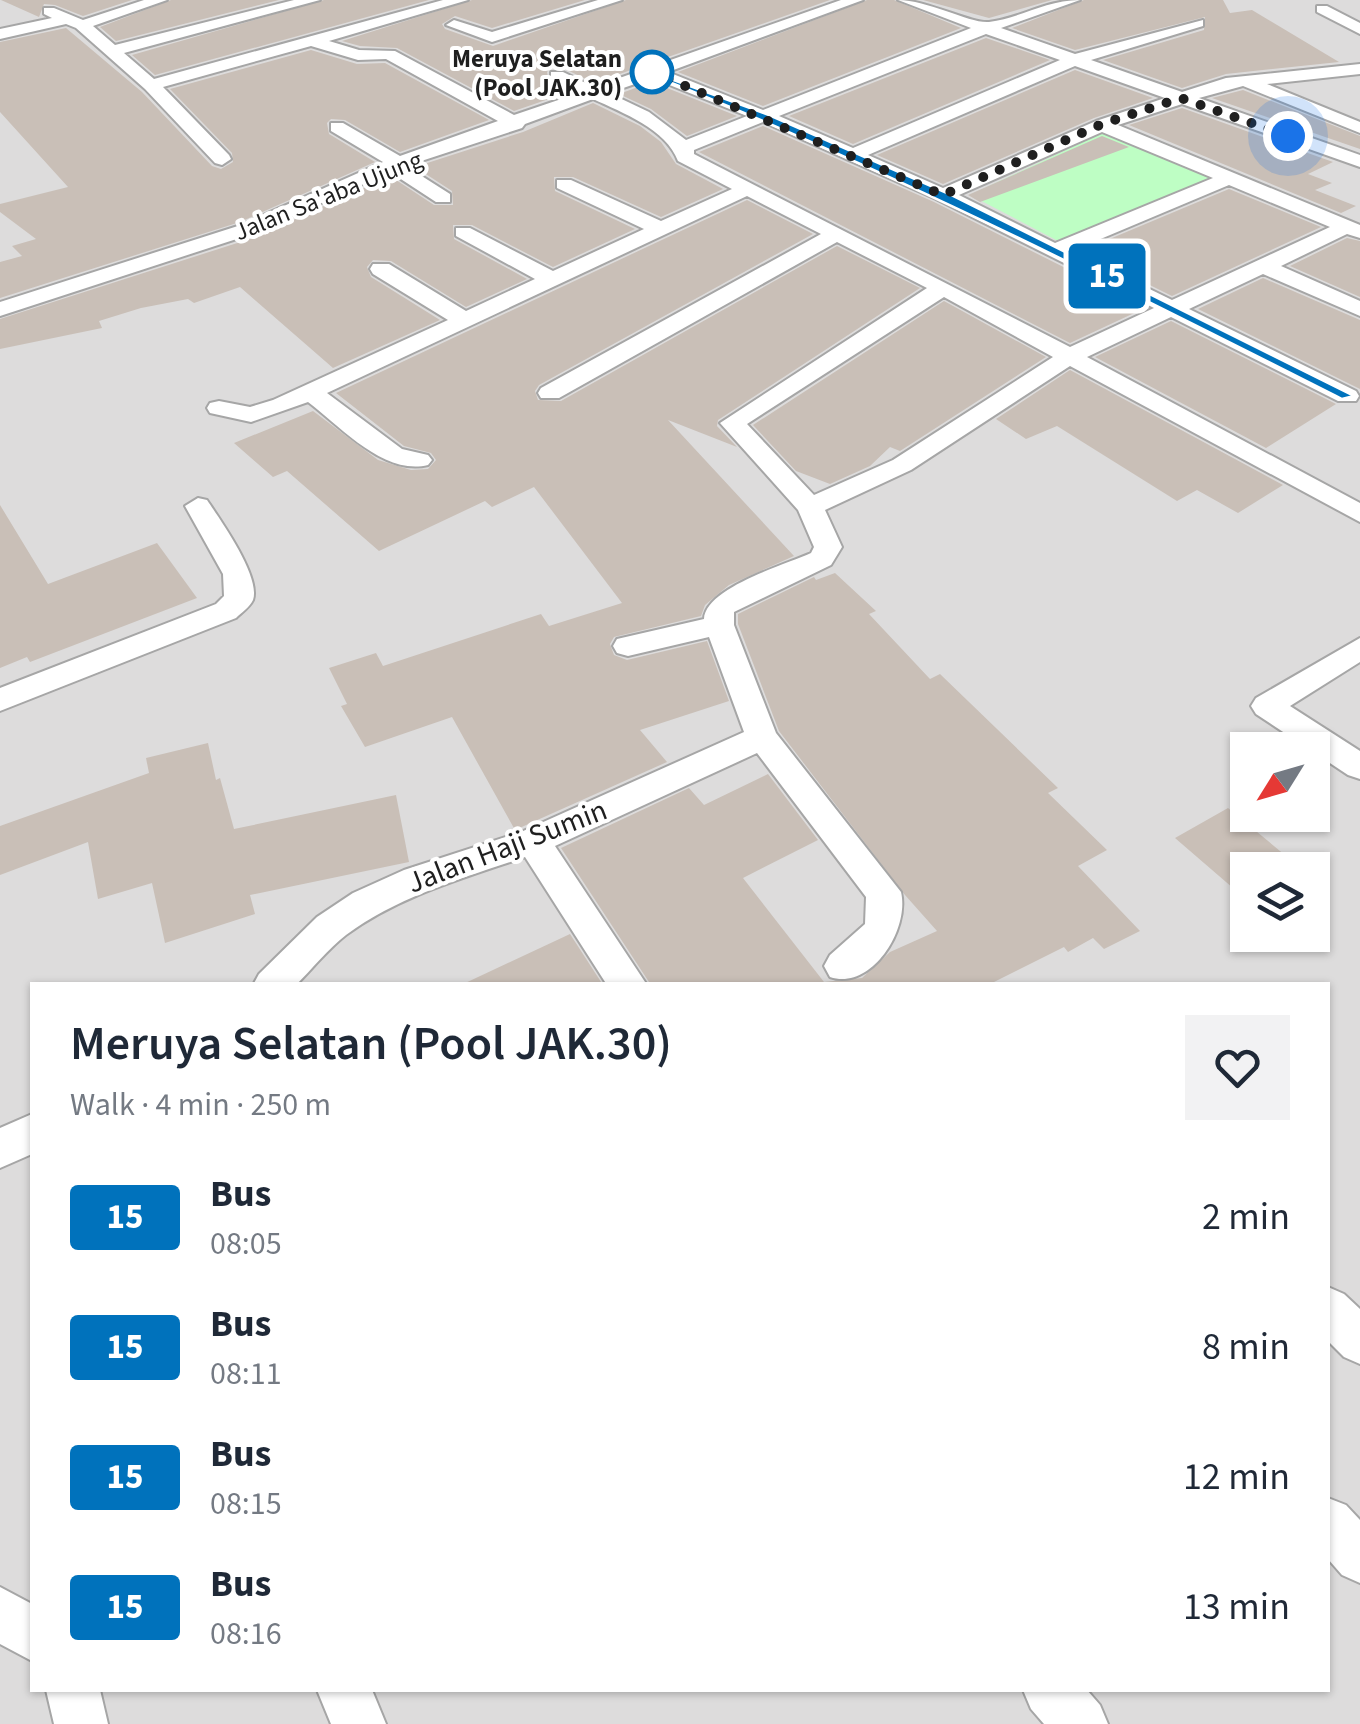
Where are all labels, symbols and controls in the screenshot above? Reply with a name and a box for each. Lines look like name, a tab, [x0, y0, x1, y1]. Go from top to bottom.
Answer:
place label: Meruya Selatan (Pool JAK.30)	[452, 41, 622, 106]
marker: Meruya Selatan (Pool JAK.30)	[631, 51, 673, 93]
your location	[1263, 111, 1313, 161]
street label: Jalan Sa'aba Ujung	[229, 142, 428, 250]
line badge: 15	[1062, 244, 1152, 308]
text: 15	[1089, 251, 1125, 301]
north arrow	[1230, 732, 1330, 832]
map controls	[1230, 732, 1330, 952]
street label: Jalan Haji Sumin	[401, 789, 613, 904]
button: layers	[1230, 852, 1330, 952]
text: Meruya Selatan (Pool JAK.30)	[70, 1010, 672, 1078]
button: heart	[1185, 1015, 1290, 1120]
text: Walk · 4 min · 250 m	[70, 1082, 331, 1128]
text: Bus	[210, 1167, 271, 1221]
text: 2 min	[1202, 1190, 1290, 1244]
text: 15	[107, 1192, 143, 1242]
text: 08:05	[210, 1221, 282, 1267]
text: Bus	[210, 1297, 271, 1351]
text: 8 min	[1202, 1320, 1290, 1374]
text: 15	[107, 1322, 143, 1372]
text: 08:11	[210, 1351, 282, 1397]
text: Bus	[210, 1427, 271, 1481]
text: 12 min	[1183, 1450, 1290, 1504]
text: 15	[107, 1452, 143, 1502]
text: 08:15	[210, 1481, 282, 1527]
text: Bus	[210, 1557, 271, 1611]
text: 13 min	[1183, 1580, 1290, 1634]
text: 15	[107, 1582, 143, 1632]
text: 08:16	[210, 1611, 282, 1657]

